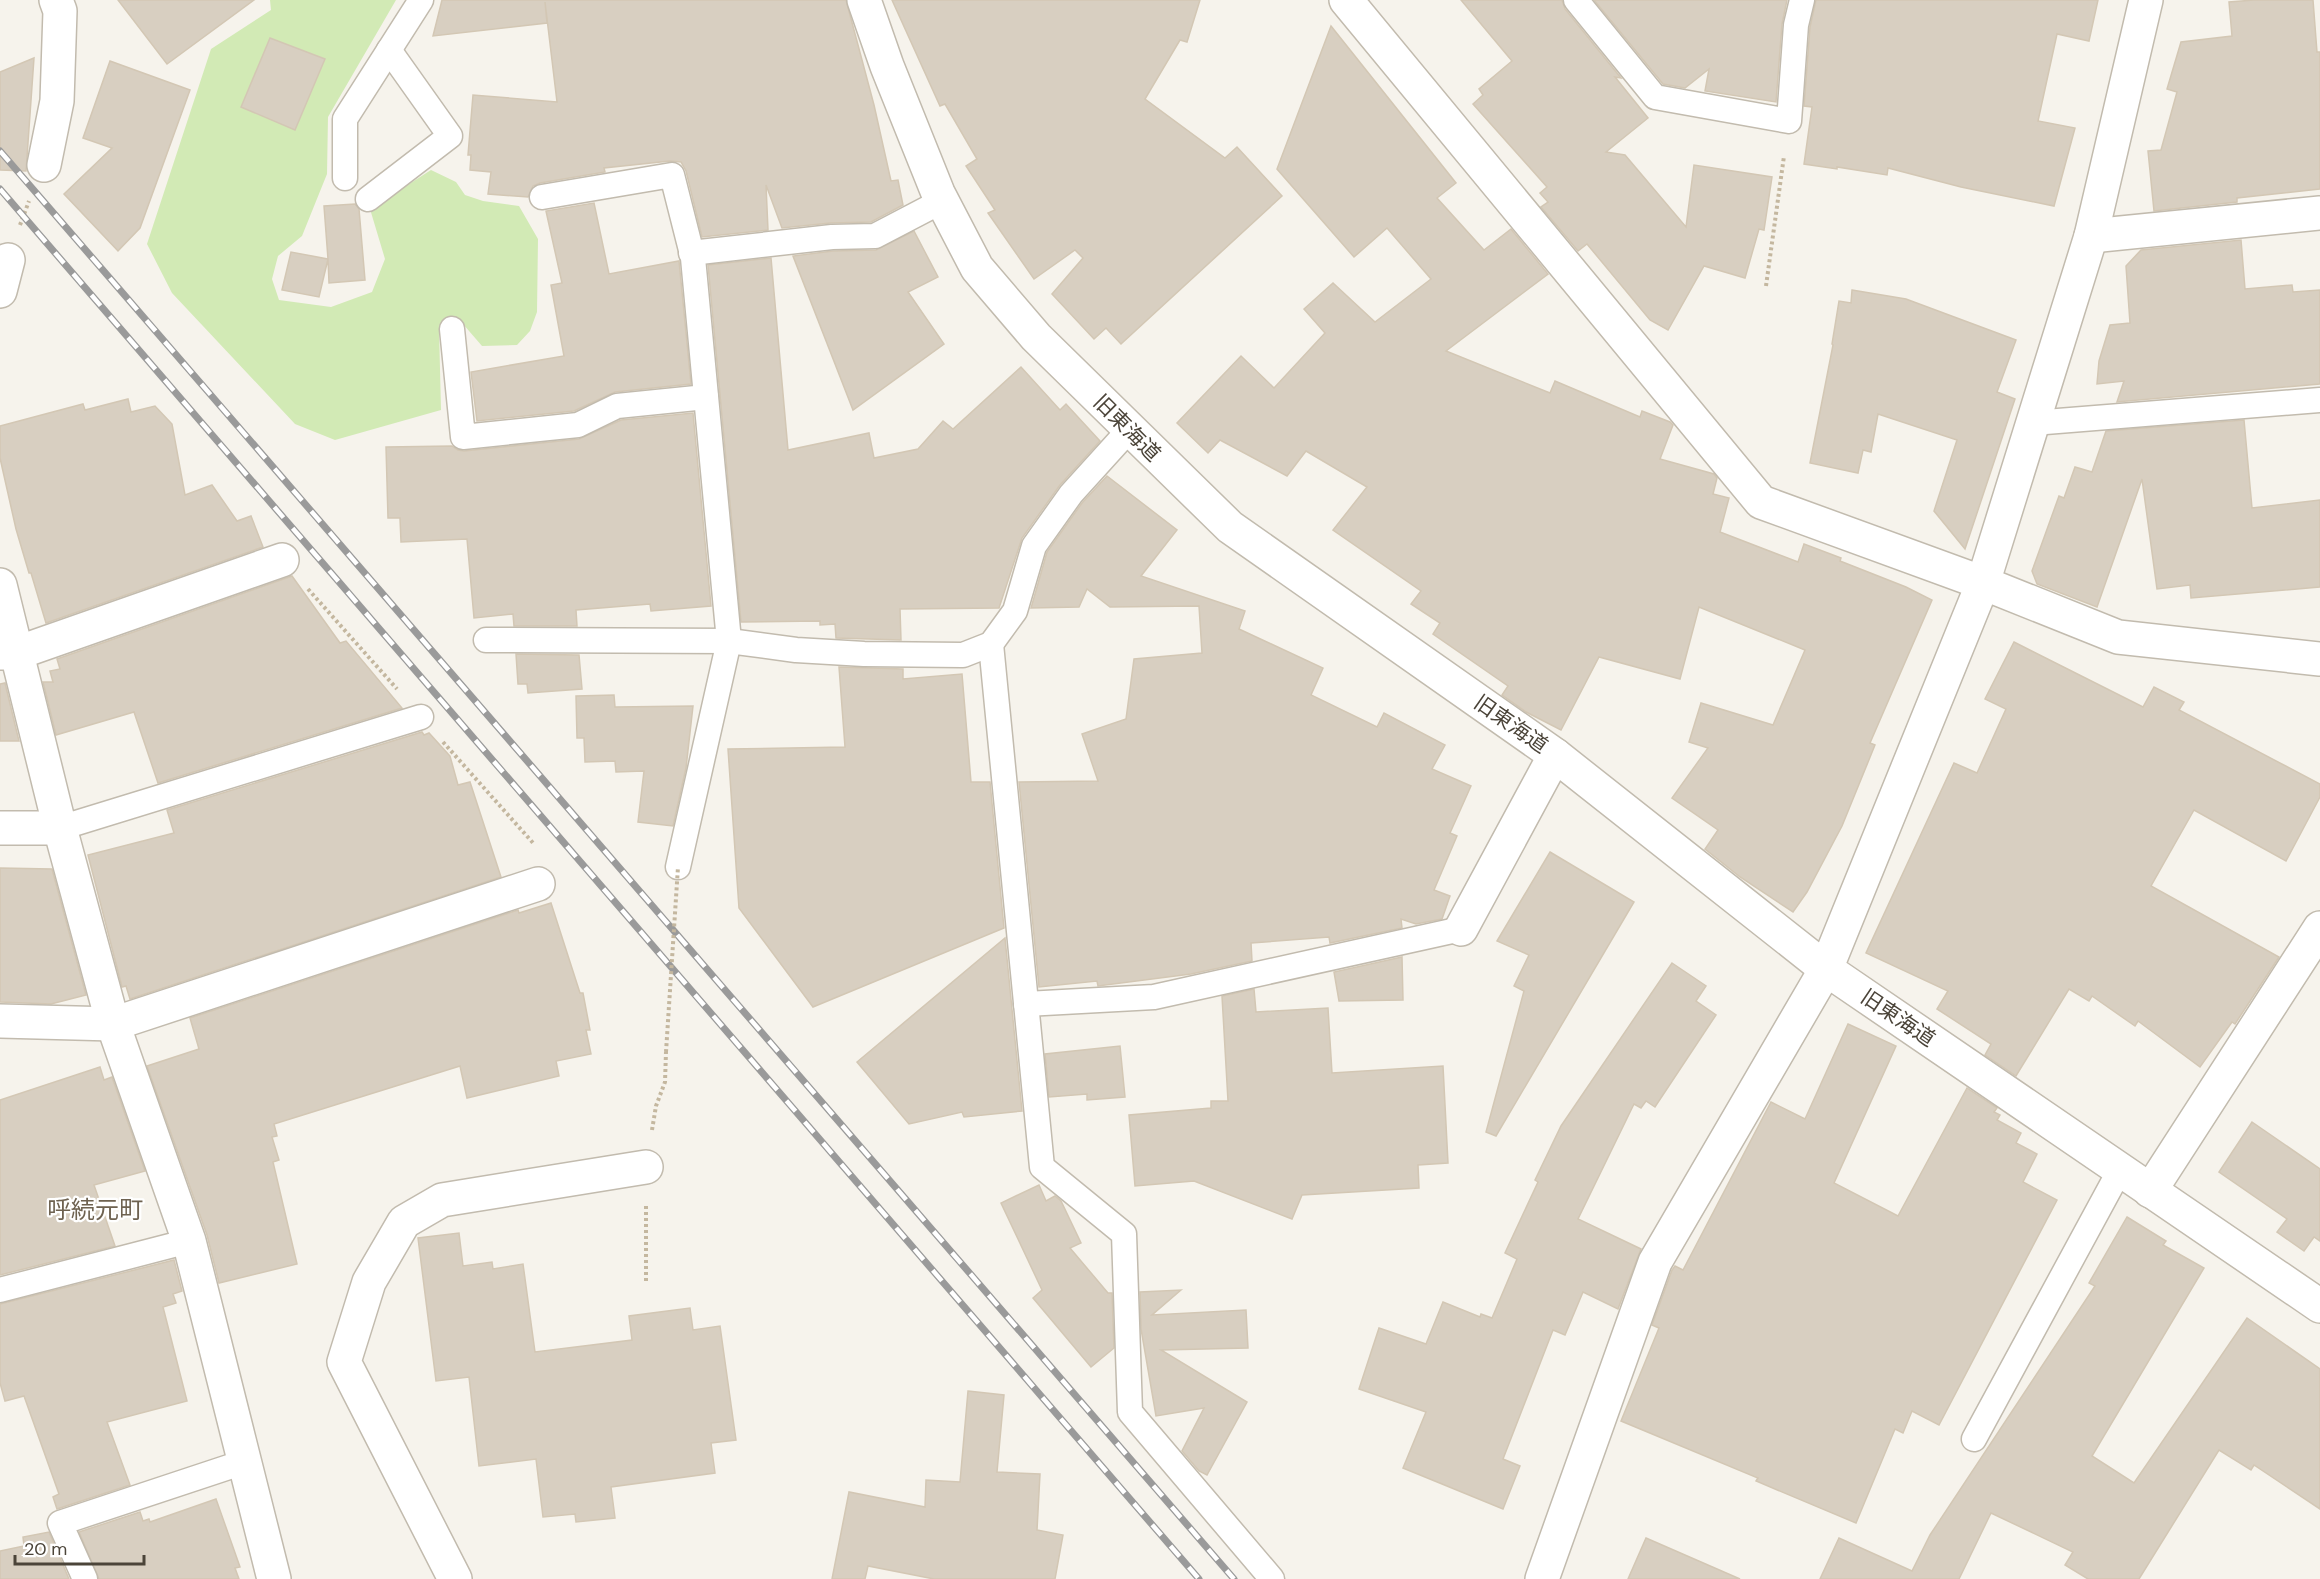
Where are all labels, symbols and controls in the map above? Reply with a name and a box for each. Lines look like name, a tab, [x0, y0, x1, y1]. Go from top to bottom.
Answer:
street label: 旧東海道	[1087, 388, 1167, 468]
street label: 旧東海道	[1469, 688, 1553, 760]
street label: 旧東海道	[1855, 983, 1941, 1053]
district label: 呼続元町	[47, 1194, 143, 1225]
scale bar	[15, 1528, 144, 1566]
text: 20 m	[24, 1537, 67, 1561]

